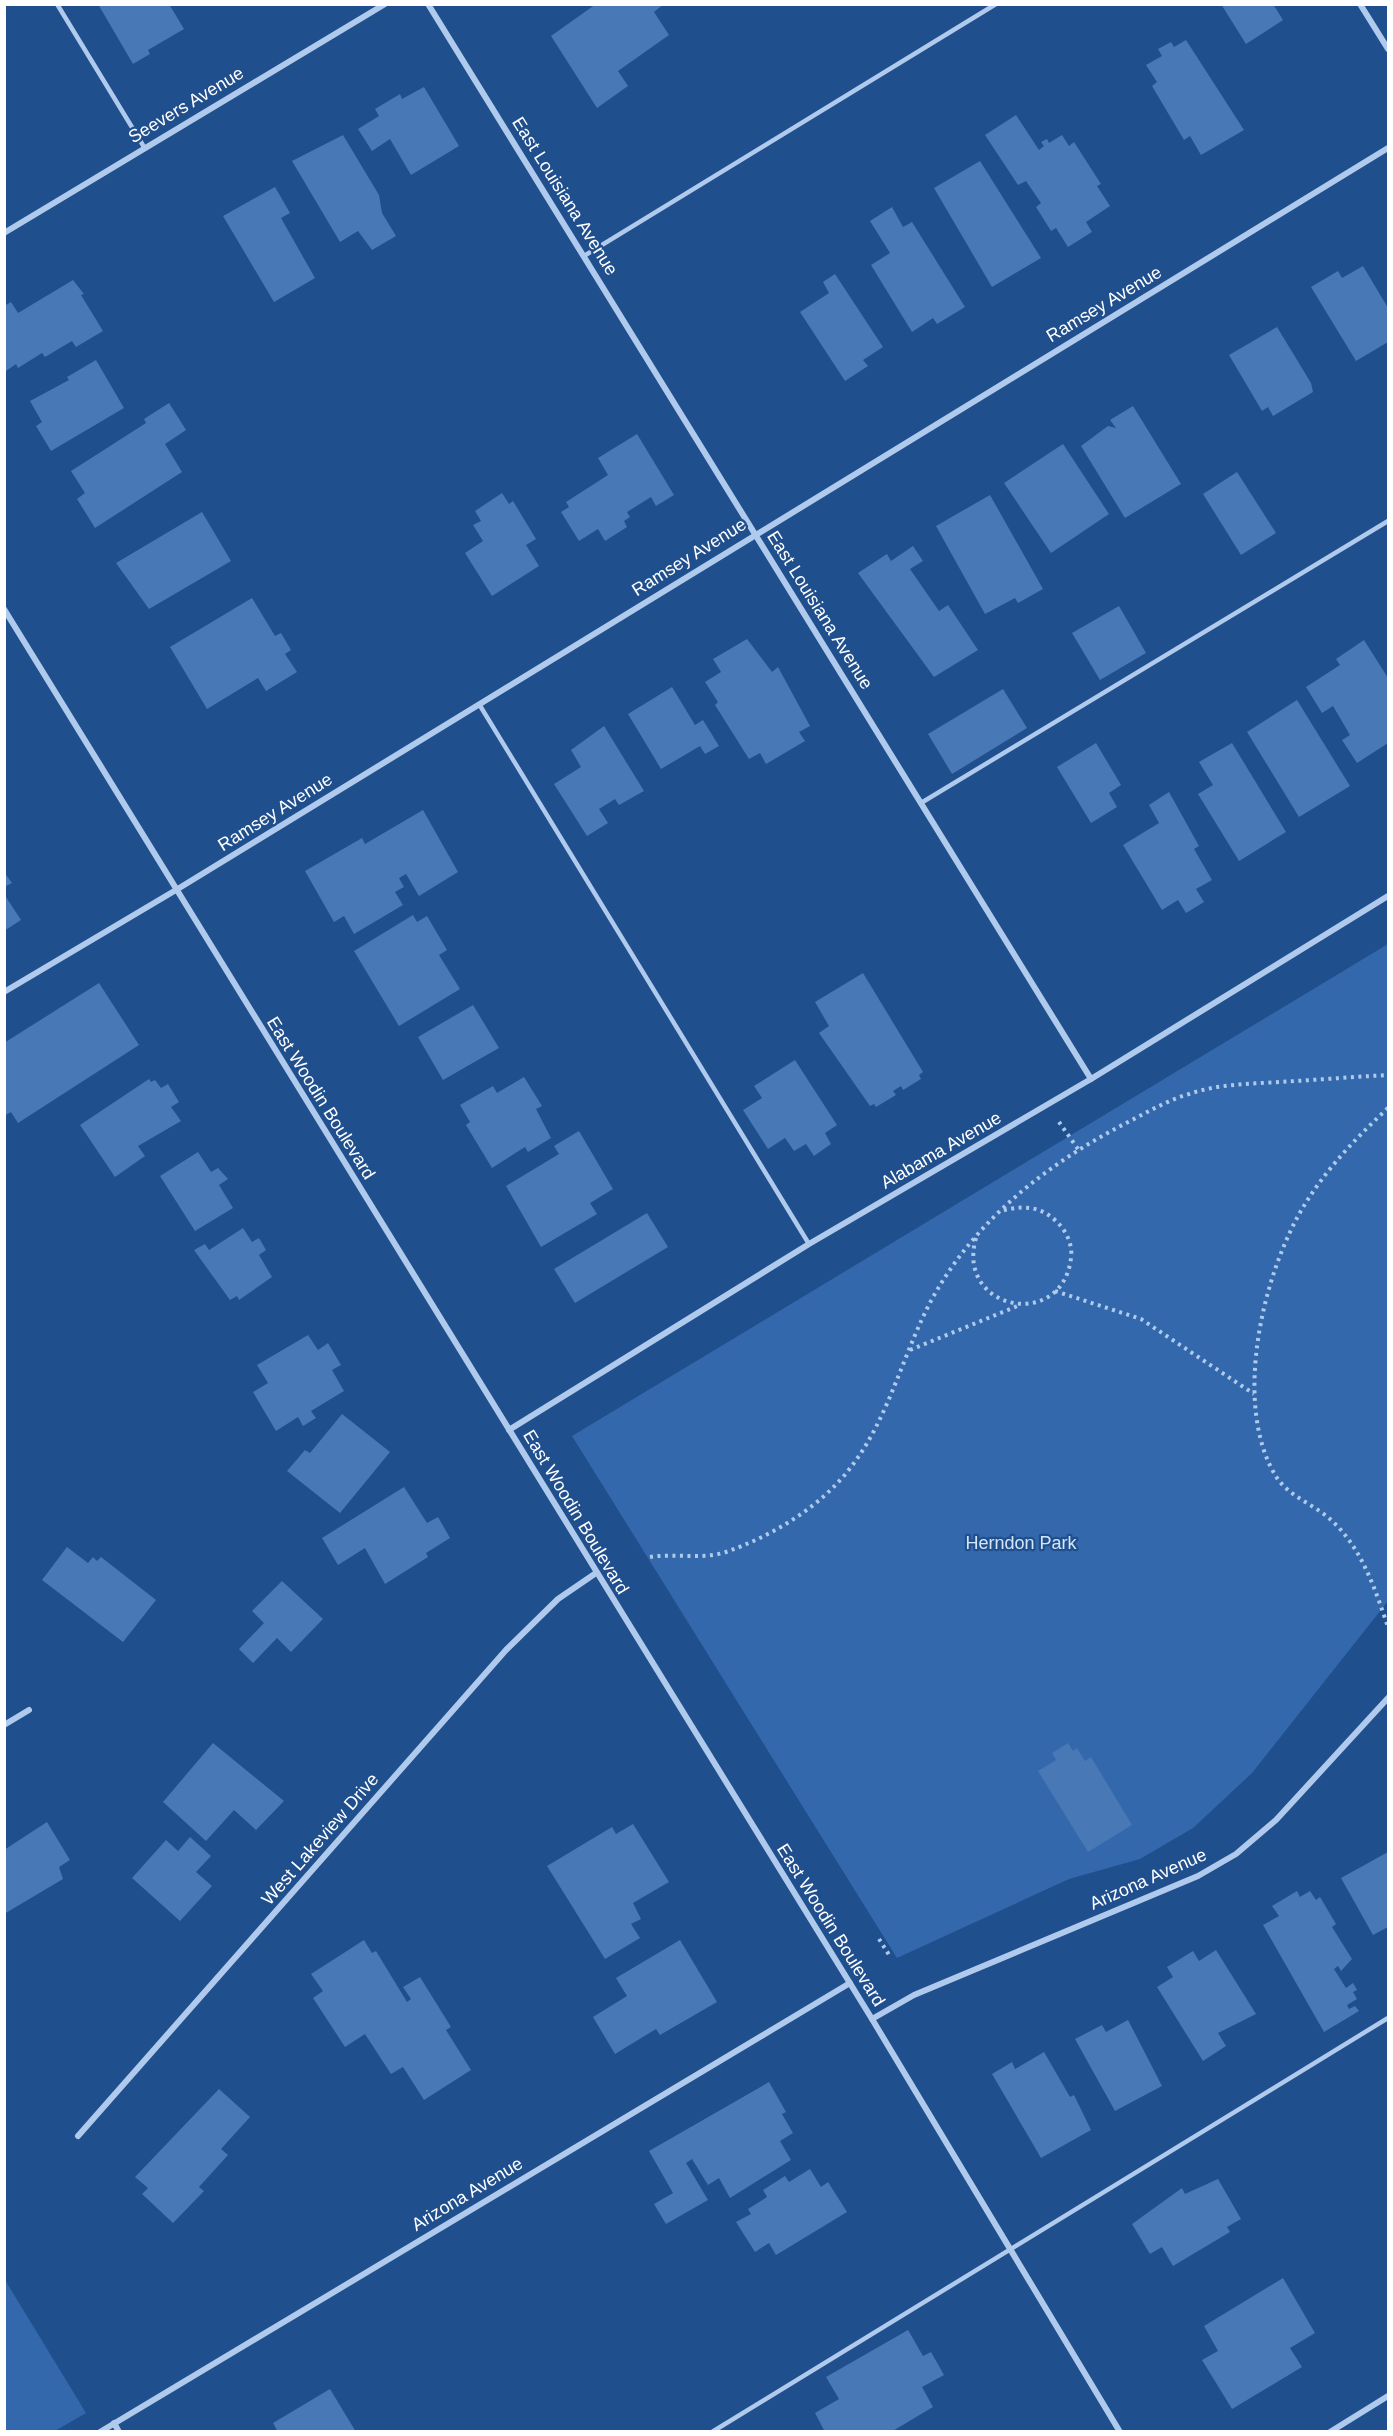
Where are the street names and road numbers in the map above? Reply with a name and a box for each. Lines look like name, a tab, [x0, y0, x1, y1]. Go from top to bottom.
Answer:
street label: Seevers Avenue	[125, 63, 247, 147]
street label: East Louisiana Avenue	[508, 113, 622, 279]
street label: Ramsey Avenue	[1043, 262, 1165, 346]
street label: Ramsey Avenue	[628, 514, 750, 600]
street label: East Louisiana Avenue	[763, 527, 877, 693]
street label: Ramsey Avenue	[214, 769, 336, 855]
street label: East Woodin Boulevard	[263, 1013, 379, 1183]
street label: Alabama Avenue	[877, 1107, 1005, 1193]
street label: East Woodin Boulevard	[519, 1426, 633, 1598]
street label: West Lakeview Drive	[257, 1769, 383, 1909]
street label: East Woodin Boulevard	[773, 1840, 889, 2010]
street label: Arizona Avenue	[1086, 1844, 1210, 1914]
street label: Arizona Avenue	[408, 2153, 526, 2235]

